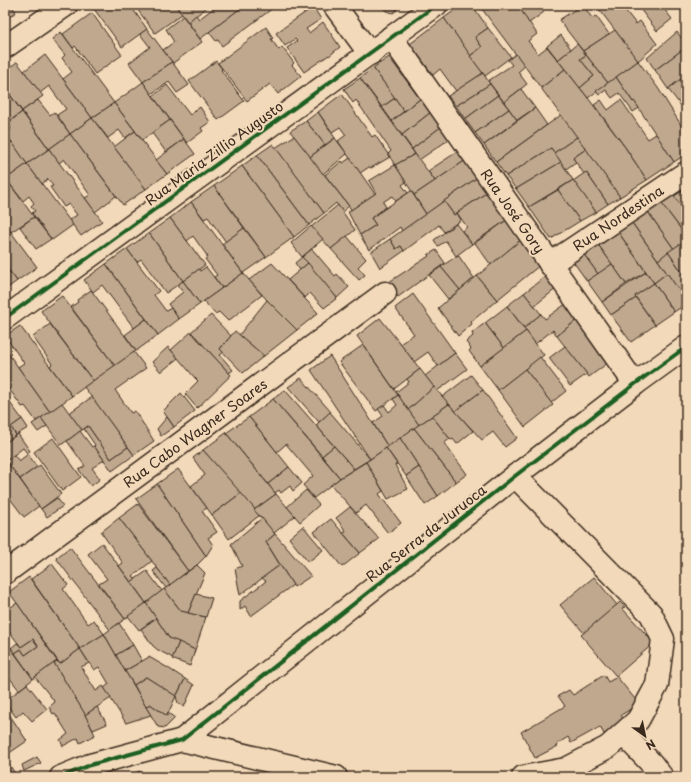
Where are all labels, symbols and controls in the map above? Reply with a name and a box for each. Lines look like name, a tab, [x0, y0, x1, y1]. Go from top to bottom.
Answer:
street label: Rua Maria Zillio Augusto	[141, 95, 288, 210]
street label: Rua José Gory	[476, 164, 550, 258]
street label: Rua Nordestina	[568, 180, 668, 256]
street label: Rua Cabo Wagner Soares	[119, 374, 271, 492]
street label: Rua Serra da Juruoca	[361, 479, 491, 587]
north arrow	[625, 716, 665, 756]
text: N	[642, 735, 659, 754]

